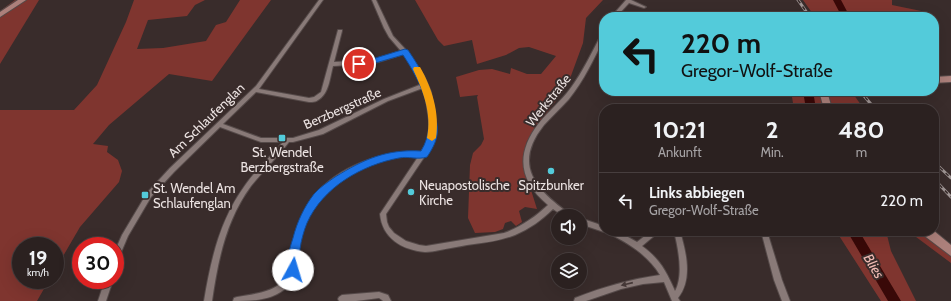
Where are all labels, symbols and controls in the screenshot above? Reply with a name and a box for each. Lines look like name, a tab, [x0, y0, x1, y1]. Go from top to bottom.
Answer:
text: 220 m	[681, 26, 761, 60]
icon: left	[615, 28, 667, 80]
pin	[342, 47, 376, 81]
icon: arrive	[348, 53, 370, 75]
text: Gregor-Wolf-Straße	[681, 60, 833, 82]
street label: Werkstraße	[522, 70, 574, 129]
street label: Am Schlaufenglan	[164, 79, 248, 161]
street label: Berzbergstraße	[301, 84, 384, 132]
text: 10:21	[653, 115, 706, 144]
text: 2	[766, 115, 778, 144]
text: 480	[838, 115, 885, 144]
marker: St. Wendel Berzbergstraße	[277, 133, 287, 143]
place label: St. Wendel Berzbergstraße	[240, 144, 324, 175]
text: Ankunft	[658, 144, 702, 160]
text: Min.	[761, 144, 784, 160]
text: m	[856, 144, 867, 160]
marker: Spitzbunker	[546, 166, 556, 176]
place label: Neuapostolische Kirche	[419, 177, 510, 208]
place label: Spitzbunker	[518, 177, 585, 193]
place label: St. Wendel Am Schlaufenglan	[153, 180, 235, 211]
text: Links abbiegen	[649, 184, 745, 202]
marker: Neuapostolische Kirche	[406, 187, 416, 197]
marker: St. Wendel Am Schlaufenglan	[140, 190, 150, 200]
icon: left	[615, 190, 637, 212]
text: 220 m	[880, 192, 923, 210]
text: Gregor-Wolf-Straße	[649, 202, 759, 218]
map controls	[551, 209, 587, 289]
button: sound	[551, 209, 587, 245]
speed limit sign: 30	[72, 237, 124, 289]
text: 19	[29, 246, 47, 270]
position arrow	[272, 249, 314, 291]
water label: Blies	[860, 250, 889, 282]
button: layers	[551, 253, 587, 289]
text: km/h	[27, 266, 49, 279]
one-way arrow	[621, 281, 633, 287]

